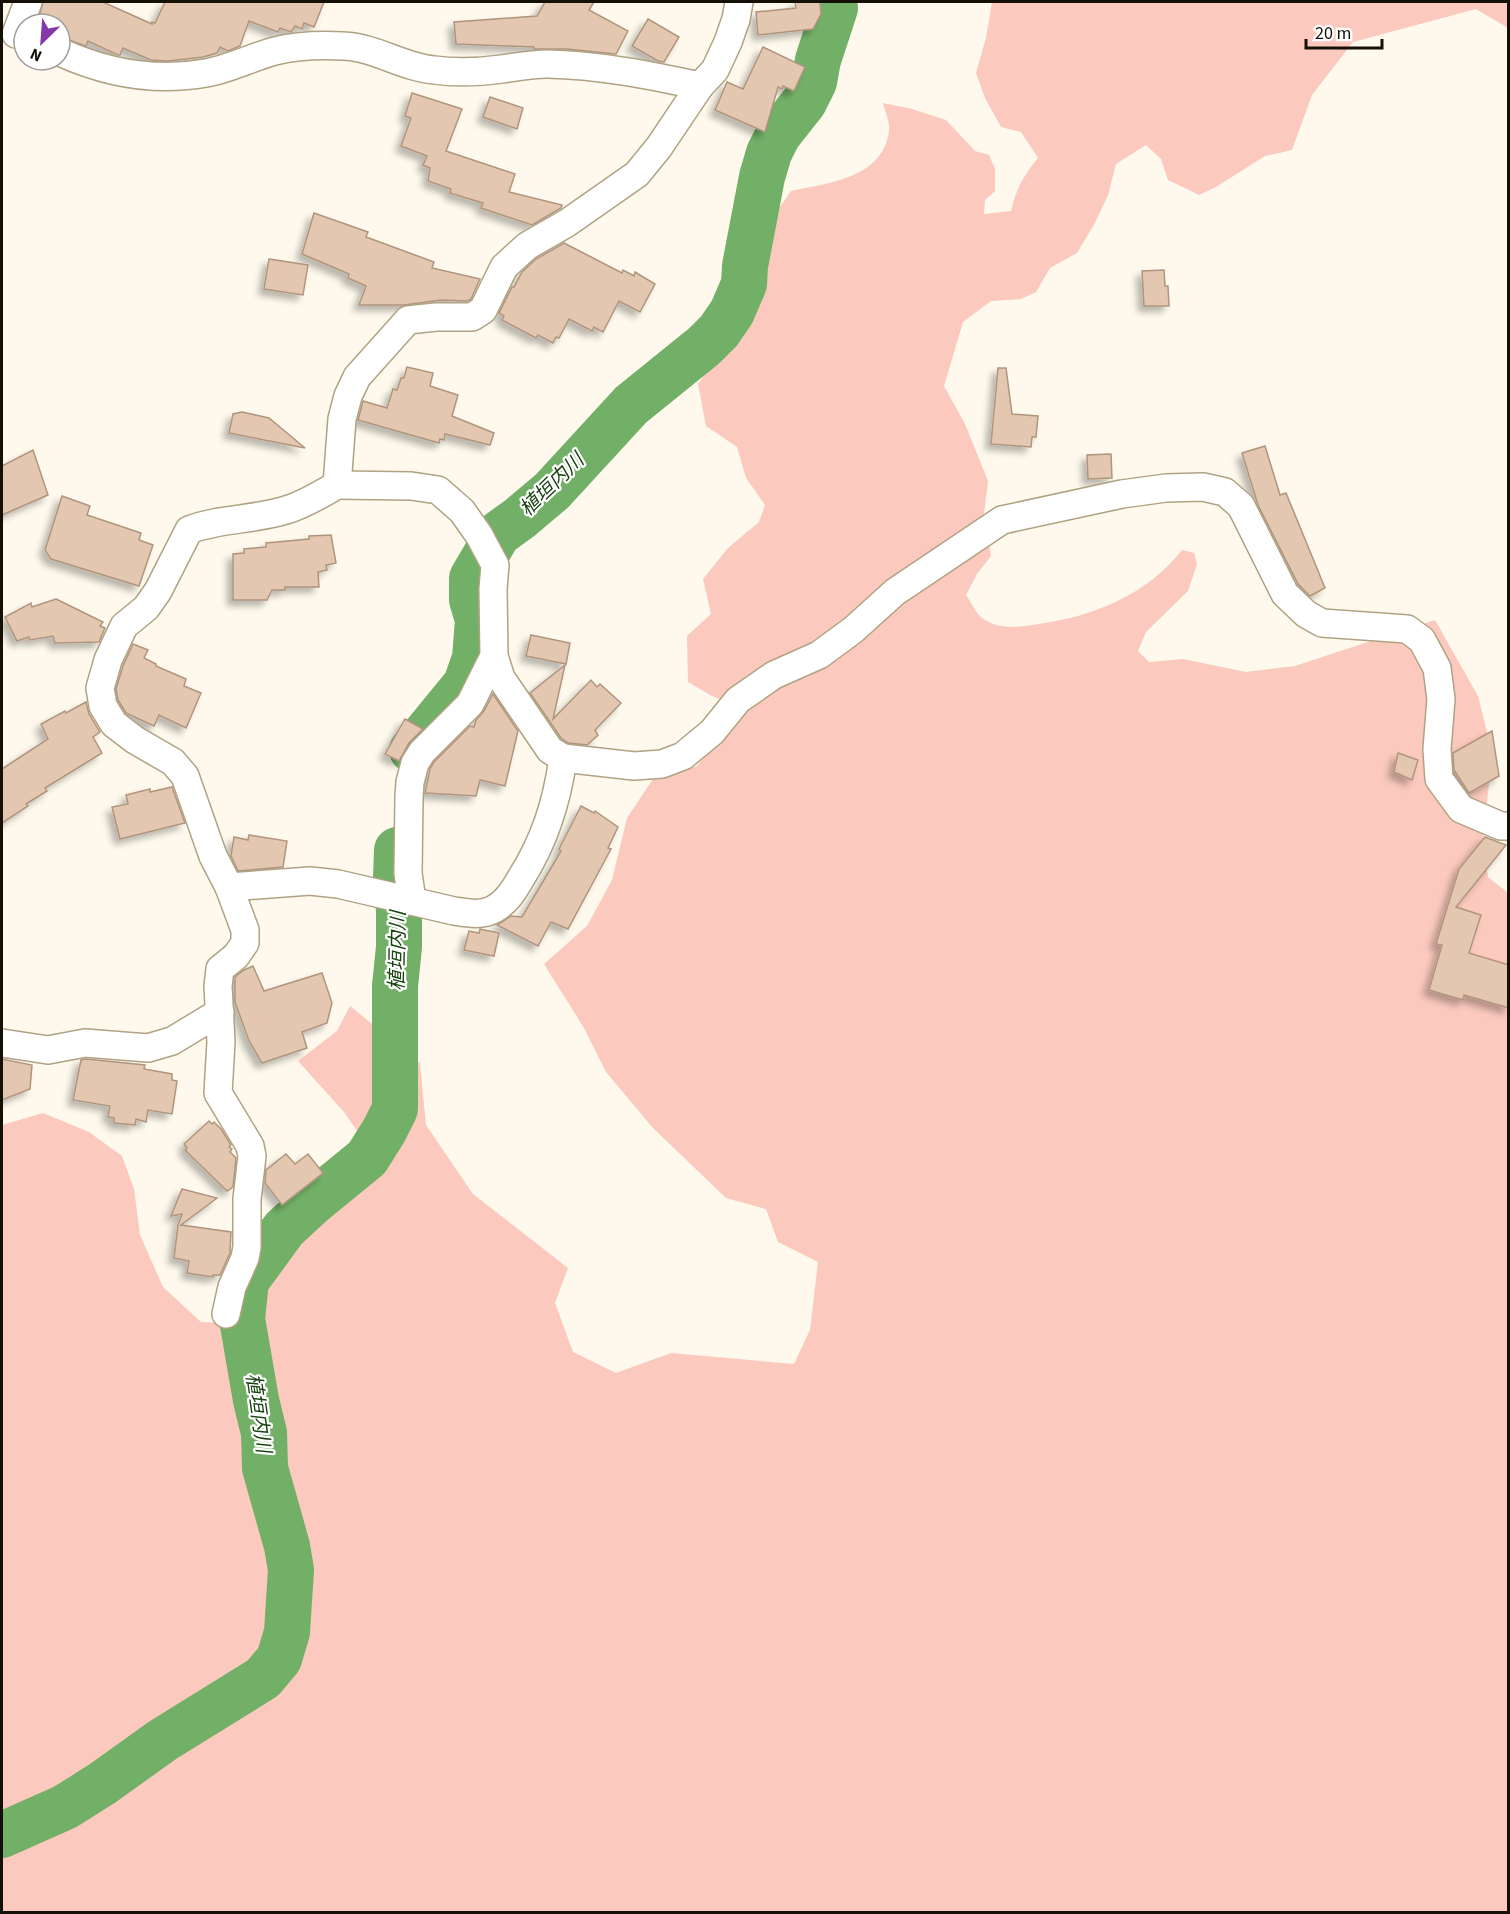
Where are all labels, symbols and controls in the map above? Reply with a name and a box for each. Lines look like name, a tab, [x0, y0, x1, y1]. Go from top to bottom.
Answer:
north arrow	[12, 12, 72, 72]
scale bar	[1306, 12, 1382, 50]
text: 20 m	[1315, 21, 1351, 46]
text: N	[27, 42, 46, 67]
water label: 植垣内川	[514, 446, 592, 523]
water label: 植垣内川	[383, 909, 413, 991]
water label: 植垣内川	[239, 1371, 278, 1457]

